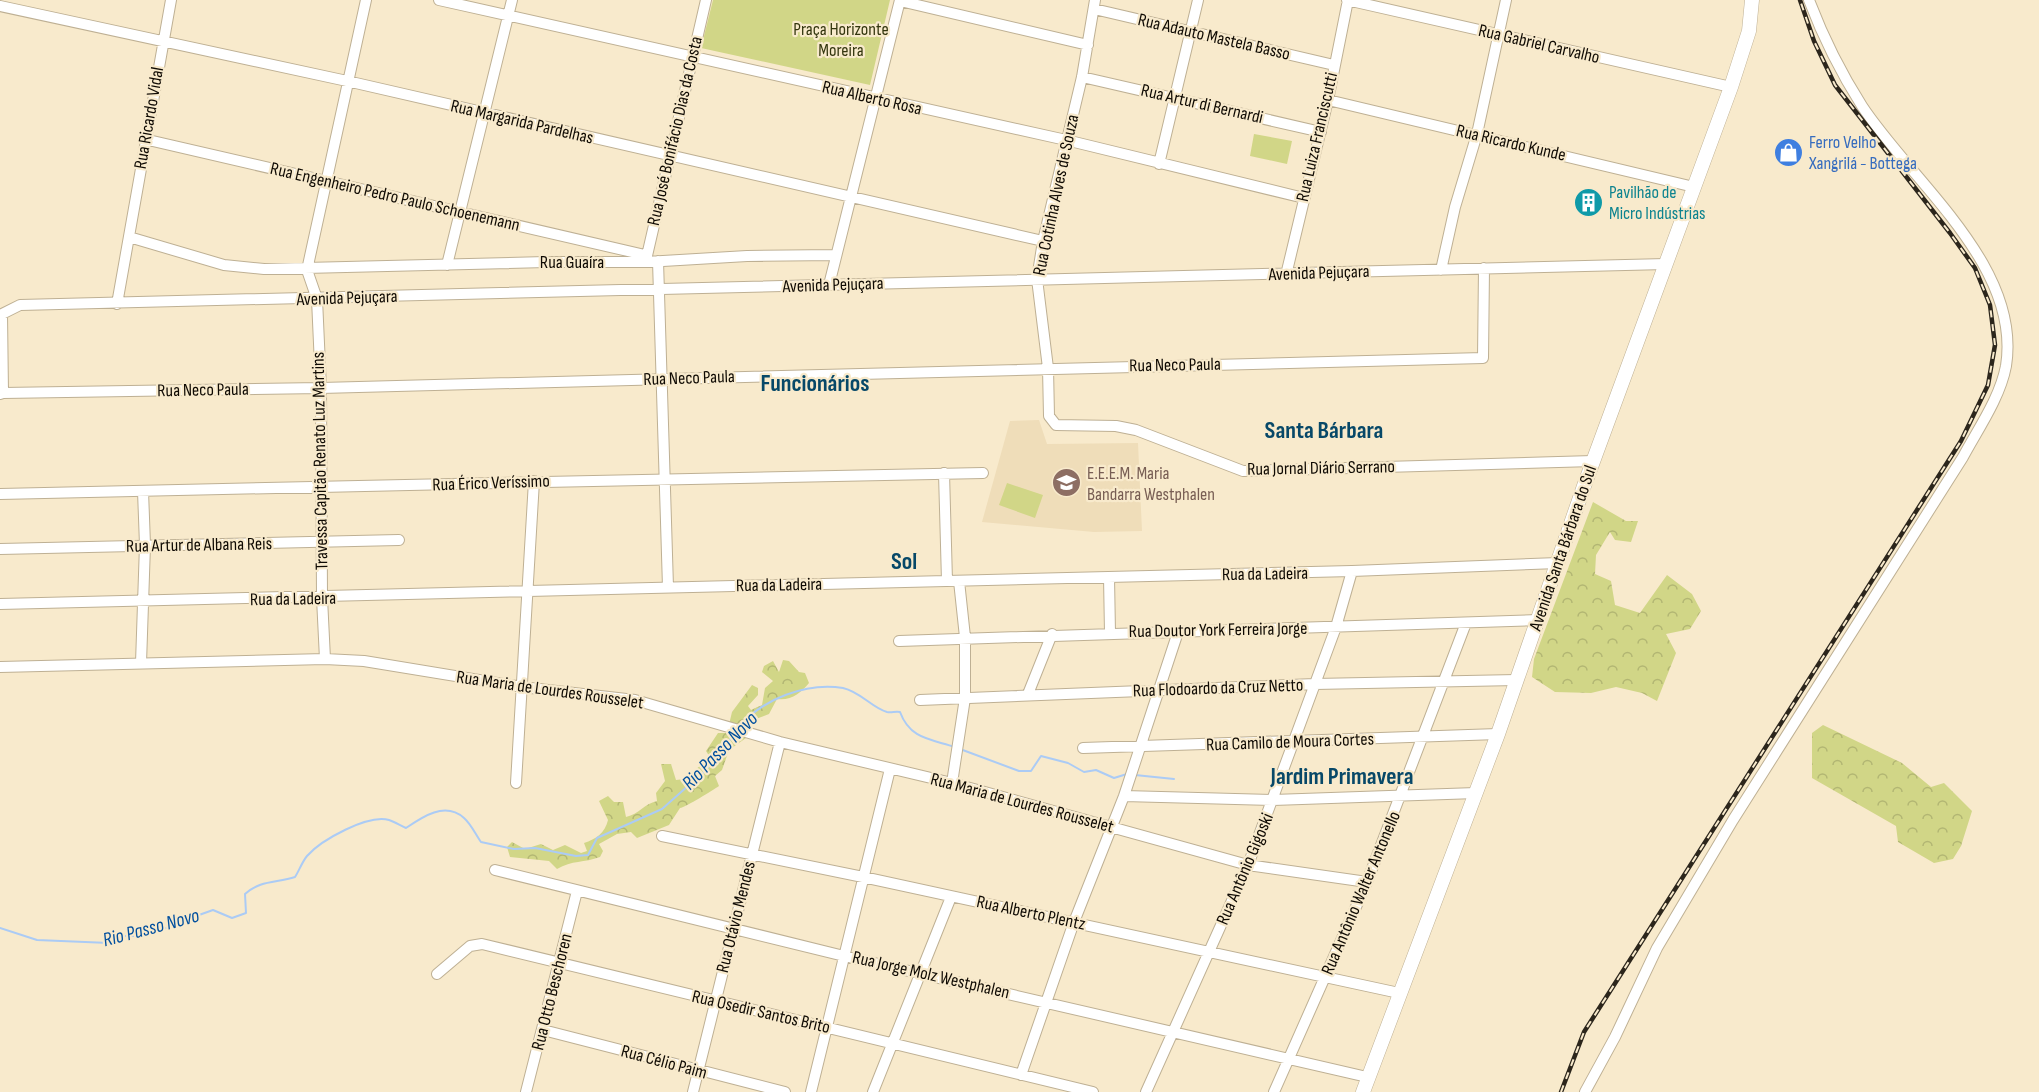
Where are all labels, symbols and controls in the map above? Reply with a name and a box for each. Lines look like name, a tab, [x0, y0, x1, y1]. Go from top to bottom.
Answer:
street label: Rua Adauto Mastela Basso	[1136, 9, 1292, 65]
park label: Praça Horizonte Moreira	[793, 19, 889, 61]
street label: Rua Gabriel Carvalho	[1476, 20, 1602, 68]
street label: Rua José Bonifácio Dias da Costa	[643, 34, 707, 228]
street label: Rua Ricardo Vidal	[130, 65, 168, 171]
street label: Rua Luiza Franciscutti	[1292, 70, 1342, 204]
street label: Rua Alberto Rosa	[820, 76, 924, 120]
street label: Rua Artur di Bernardi	[1139, 80, 1265, 128]
street label: Rua Margarida Pardelhas	[449, 95, 595, 149]
street label: Rua Cotinha Alves de Souza	[1029, 113, 1083, 277]
street label: Rua Ricardo Kunde	[1454, 120, 1568, 166]
place label: Ferro Velho Xangrilá - Bottega	[1808, 132, 1917, 174]
shop icon: Ferro Velho Xangrilá - Bottega	[1772, 136, 1804, 168]
street label: Rua Engenheiro Pedro Paulo Schoenemann	[268, 158, 522, 236]
place label: Pavilhão de Micro Indústrias	[1609, 182, 1706, 224]
building icon: Pavilhão de Micro Indústrias	[1572, 186, 1604, 218]
street label: Rua Guaíra	[540, 252, 604, 273]
street label: Avenida Pejuçara	[1267, 261, 1370, 285]
street label: Avenida Pejuçara	[781, 273, 884, 297]
street label: Avenida Pejuçara	[295, 286, 398, 310]
street label: Travessa Capitão Renato Luz Martins	[308, 352, 332, 570]
street label: Rua Neco Paula	[1129, 354, 1221, 376]
street label: Rua Neco Paula	[643, 366, 735, 390]
district label: Funcionários	[761, 369, 869, 398]
street label: Rua Neco Paula	[157, 379, 249, 401]
district label: Santa Bárbara	[1265, 416, 1383, 445]
street label: Rua Jornal Diário Serrano	[1247, 456, 1395, 480]
place label: E.E.E.M. Maria Bandarra Westphalen	[1087, 463, 1215, 505]
street label: Avenida Santa Bárbara do Sul	[1525, 463, 1601, 634]
school or university icon: E.E.E.M. Maria Bandarra Westphalen	[1050, 467, 1082, 499]
street label: Rua Érico Veríssimo	[432, 470, 550, 496]
street label: Rua Artur de Albana Reis	[126, 533, 272, 557]
district label: Sol	[891, 547, 917, 576]
street label: Rua da Ladeira	[1222, 563, 1308, 585]
street label: Rua da Ladeira	[736, 574, 822, 596]
street label: Rua da Ladeira	[250, 588, 336, 610]
street label: Rua Doutor York Ferreira Jorge	[1129, 618, 1307, 642]
street label: Rua Maria de Lourdes Rousselet	[455, 666, 645, 714]
street label: Rua Flodoardo da Cruz Netto	[1132, 675, 1304, 701]
water label: Rio Passo Novo	[677, 707, 763, 795]
street label: Rua Camilo de Moura Cortes	[1206, 729, 1374, 755]
district label: Jardim Primavera	[1270, 762, 1413, 791]
street label: Rua Maria de Lourdes Rousselet	[928, 768, 1116, 838]
street label: Rua Antônio Walter Antonello	[1317, 808, 1405, 978]
street label: Rua Antônio Gigoski	[1212, 810, 1278, 928]
street label: Rua Otávio Mendes	[712, 859, 760, 975]
street label: Rua Alberto Plentz	[975, 891, 1088, 935]
water label: Rio Passo Novo	[100, 904, 202, 952]
street label: Rua Otto Beschoren	[527, 931, 577, 1053]
street label: Rua Jorge Molz Westphalen	[850, 947, 1012, 1003]
street label: Rua Osedir Santos Brito	[690, 986, 832, 1038]
street label: Rua Célio Paim	[619, 1040, 709, 1084]

